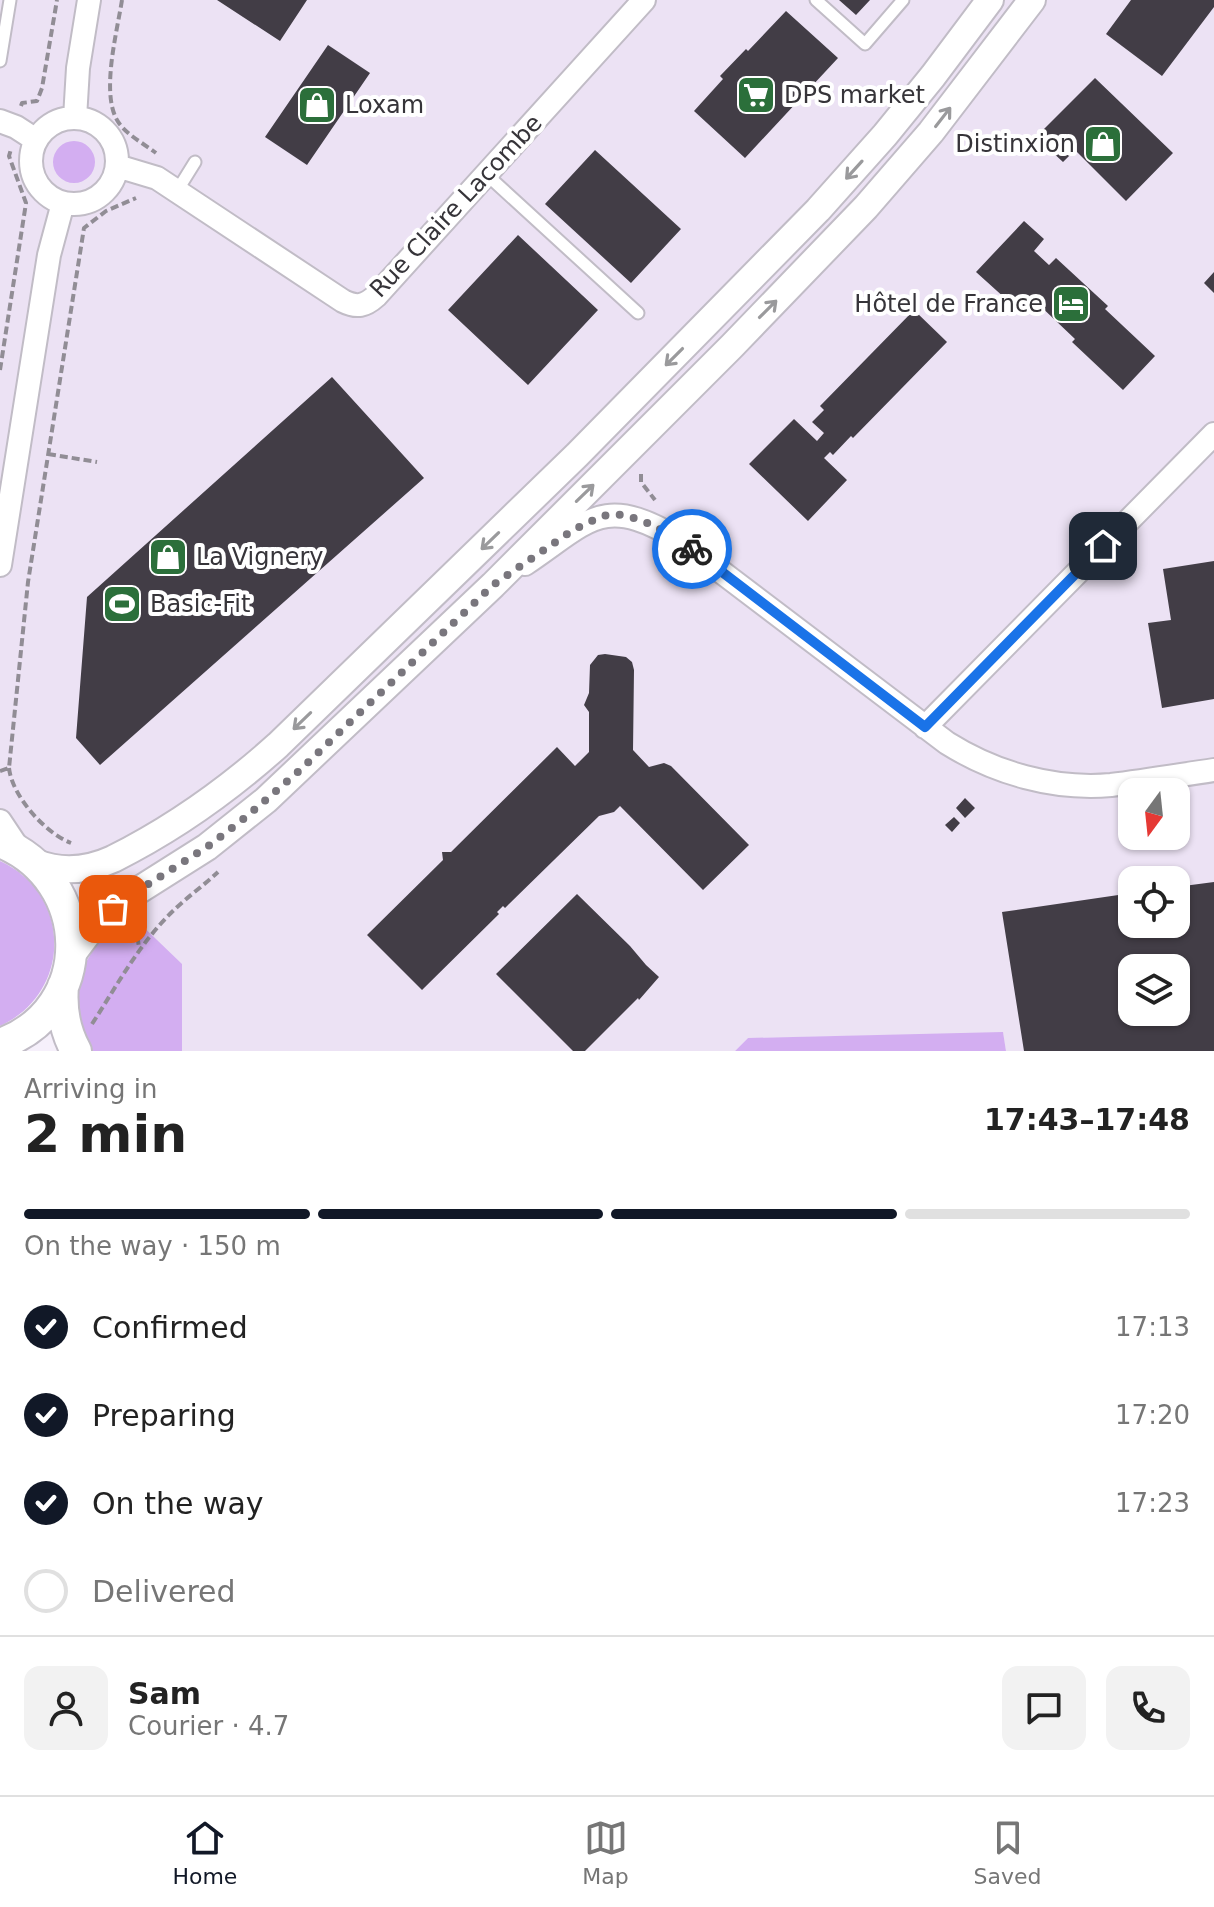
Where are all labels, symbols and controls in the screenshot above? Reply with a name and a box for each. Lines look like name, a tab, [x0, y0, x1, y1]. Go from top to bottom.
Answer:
supermarket icon: DPS market	[735, 74, 777, 116]
place label: DPS market	[784, 81, 925, 109]
shop icon: Loxam	[296, 84, 338, 126]
place label: Loxam	[345, 91, 424, 119]
one-way arrow	[935, 107, 952, 128]
street label: Rue Claire Lacombe	[364, 109, 548, 303]
shop icon: Distinxion	[1082, 123, 1124, 165]
place label: Distinxion	[955, 130, 1075, 158]
one-way arrow	[846, 160, 864, 180]
hotel icon: Hôtel de France	[1050, 283, 1092, 325]
place label: Hôtel de France	[854, 290, 1043, 318]
one-way arrow	[758, 300, 777, 319]
one-way arrow	[664, 347, 683, 367]
one-way arrow	[575, 484, 594, 503]
courier	[652, 509, 732, 589]
pin	[1069, 512, 1137, 580]
icon: home	[1081, 524, 1125, 568]
icon: bike	[670, 527, 714, 571]
one-way arrow	[480, 531, 500, 550]
shop icon: La Vignery	[147, 536, 189, 578]
place label: La Vignery	[196, 543, 324, 571]
sports icon: Basic-Fit	[101, 583, 143, 625]
place label: Basic-Fit	[150, 590, 250, 618]
one-way arrow	[292, 712, 312, 731]
north arrow	[1118, 778, 1190, 850]
map controls	[1118, 778, 1190, 1026]
button: locate	[1118, 866, 1190, 938]
pin	[79, 875, 147, 943]
icon: bag	[91, 887, 135, 931]
button: layers	[1118, 954, 1190, 1026]
text: Arriving in	[24, 1074, 158, 1104]
text: 17:43–17:48	[984, 1102, 1190, 1137]
text: 2 min	[24, 1104, 187, 1164]
text: On the way · 150 m	[24, 1231, 281, 1261]
icon: check	[24, 1305, 68, 1349]
text: Confirmed	[92, 1310, 248, 1345]
text: 17:13	[1115, 1312, 1190, 1342]
icon: check	[24, 1393, 68, 1437]
text: Preparing	[92, 1398, 236, 1433]
text: 17:20	[1115, 1400, 1190, 1430]
icon: check	[24, 1481, 68, 1525]
text: On the way	[92, 1486, 264, 1521]
text: 17:23	[1115, 1488, 1190, 1518]
text: Delivered	[92, 1574, 236, 1609]
button: person	[24, 1666, 108, 1750]
button: chat	[1002, 1666, 1086, 1750]
button: phone	[1106, 1666, 1190, 1750]
text: Sam	[128, 1676, 201, 1711]
text: Courier · 4.7	[128, 1711, 289, 1741]
tab: Home	[172, 1816, 237, 1889]
tab: Map	[582, 1816, 629, 1889]
tab: Saved	[974, 1816, 1042, 1889]

